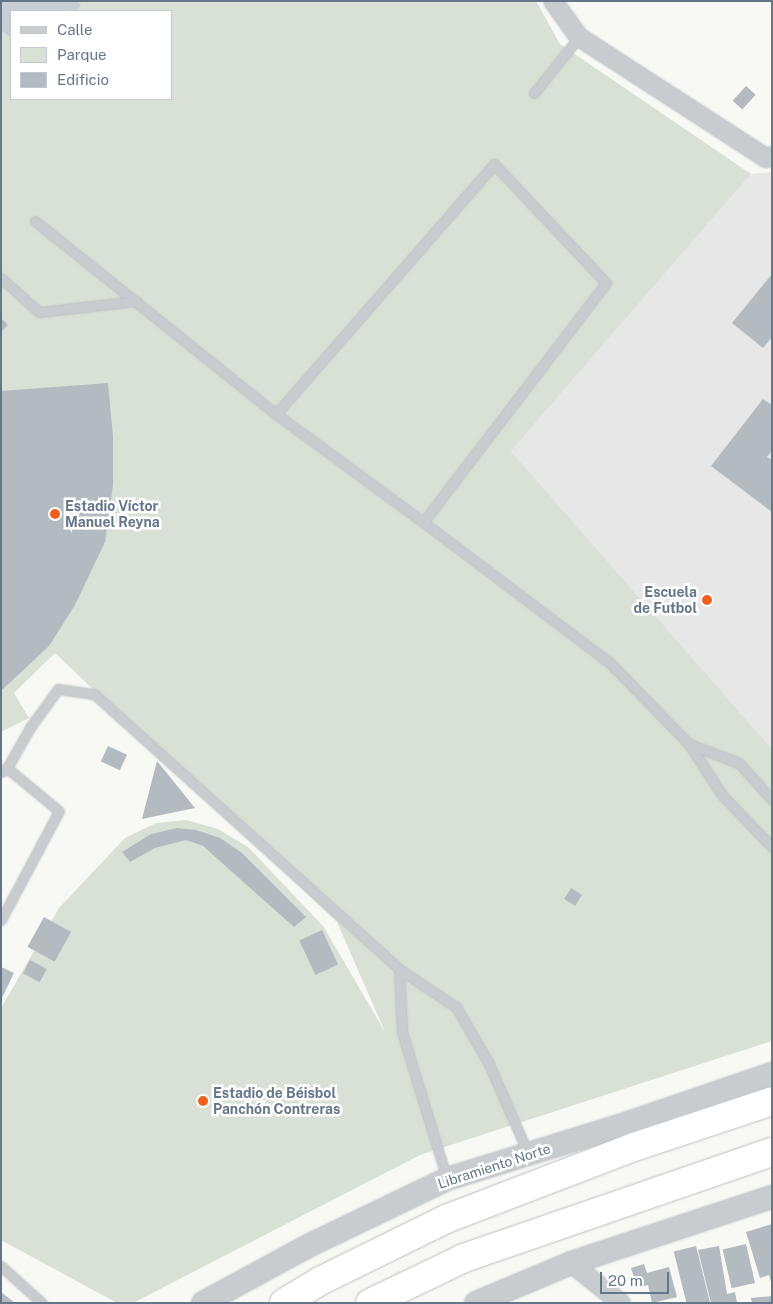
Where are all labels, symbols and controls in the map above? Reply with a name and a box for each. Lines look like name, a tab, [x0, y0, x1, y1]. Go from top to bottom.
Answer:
legend	[10, 10, 172, 100]
text: Calle	[57, 21, 93, 38]
text: Parque	[57, 46, 107, 63]
text: Edificio	[57, 71, 109, 88]
place label: Estadio Víctor Manuel Reyna	[65, 498, 160, 530]
marker: Estadio Víctor Manuel Reyna	[49, 508, 61, 520]
place label: Escuela de Futbol	[633, 584, 697, 616]
marker: Escuela de Futbol	[701, 594, 713, 606]
place label: Estadio de Béisbol Panchón Contreras	[213, 1085, 340, 1118]
marker: Estadio de Béisbol Panchón Contreras	[197, 1095, 209, 1107]
street label: Libramiento Norte	[435, 1140, 553, 1192]
scale bar	[603, 1262, 672, 1294]
text: 20 m	[608, 1272, 643, 1289]

